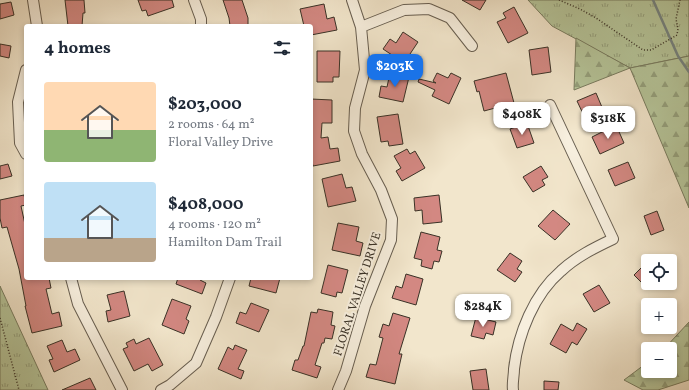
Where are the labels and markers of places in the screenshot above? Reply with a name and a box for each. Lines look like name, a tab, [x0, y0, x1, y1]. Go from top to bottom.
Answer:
pin: $203K	[367, 54, 423, 88]
pin: $408K	[494, 102, 550, 136]
pin: $318K	[580, 106, 636, 140]
pin: $284K	[455, 294, 511, 328]

